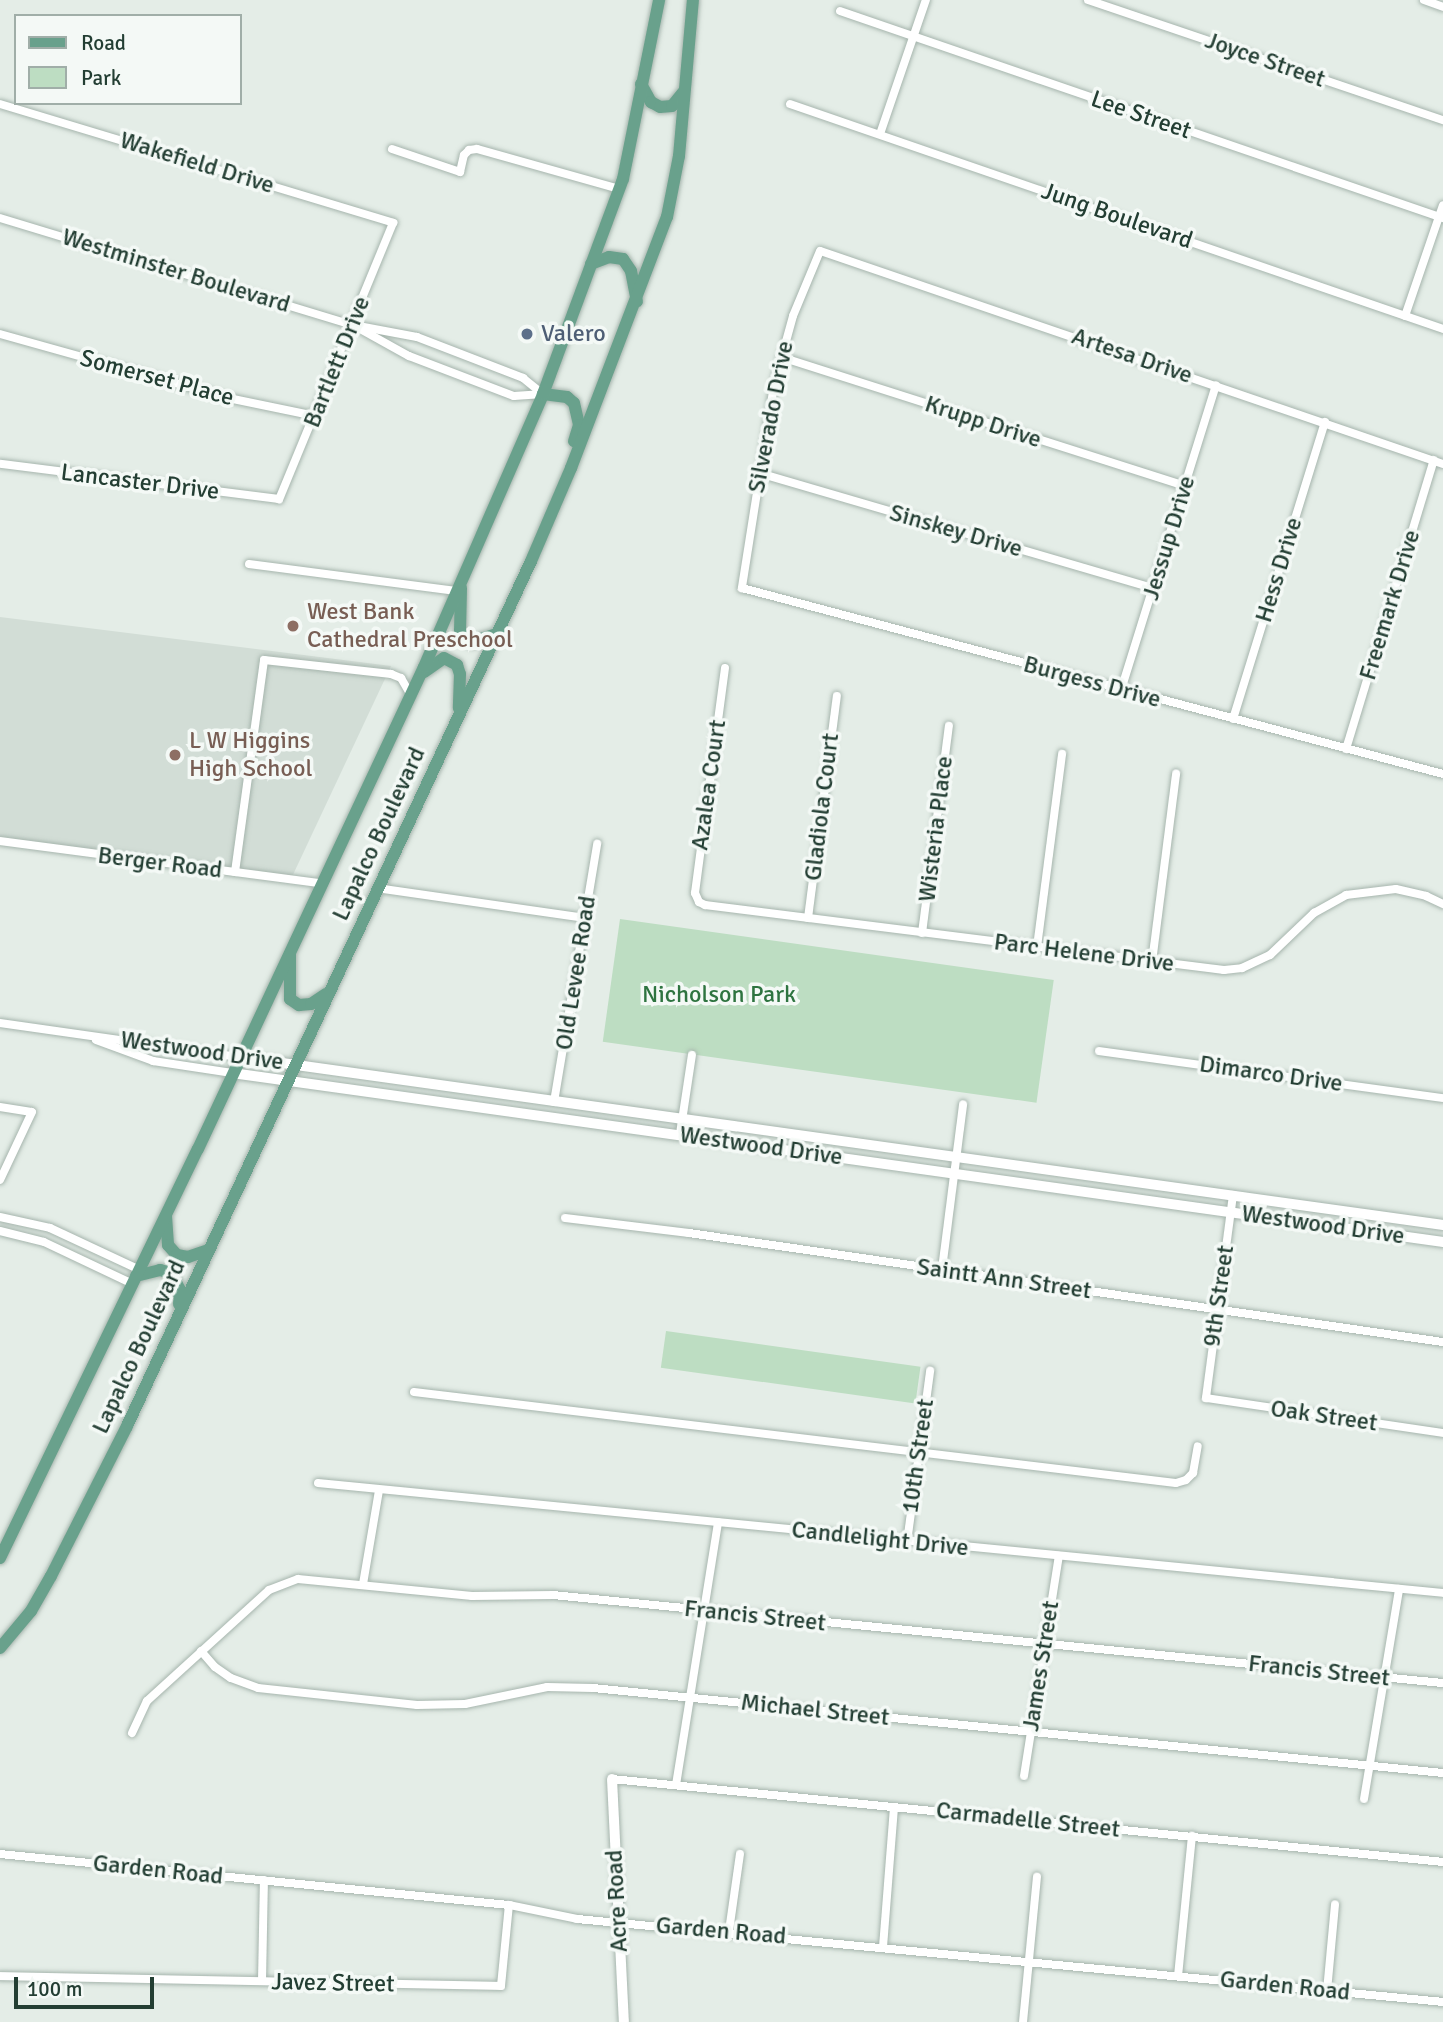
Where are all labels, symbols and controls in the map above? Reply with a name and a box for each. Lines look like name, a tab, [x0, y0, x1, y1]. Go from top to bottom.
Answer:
legend	[14, 14, 242, 105]
street label: Joyce Street	[1201, 26, 1329, 94]
text: Road	[81, 30, 126, 56]
text: Park	[81, 65, 121, 91]
street label: Lee Street	[1087, 84, 1195, 146]
street label: Wakefield Drive	[116, 126, 278, 200]
street label: Jung Boulevard	[1038, 177, 1196, 255]
street label: Westminster Boulevard	[58, 223, 294, 319]
street label: Bartlett Drive	[298, 292, 376, 432]
place label: Valero	[541, 320, 606, 348]
street label: Artesa Drive	[1068, 322, 1196, 390]
marker: Valero	[519, 326, 535, 342]
street label: Silverado Drive	[742, 339, 800, 495]
street label: Somerset Place	[77, 344, 237, 412]
street label: Krupp Drive	[921, 390, 1045, 454]
street label: Lancaster Drive	[59, 458, 221, 506]
street label: Jessup Drive	[1136, 472, 1202, 604]
street label: Sinskey Drive	[886, 498, 1026, 564]
street label: Hess Drive	[1249, 514, 1309, 626]
street label: Freemark Drive	[1353, 526, 1427, 684]
place label: West Bank Cathedral Preschool	[307, 598, 513, 654]
marker: West Bank Cathedral Preschool	[285, 618, 301, 634]
street label: Burgess Drive	[1020, 650, 1164, 714]
street label: Azalea Court	[686, 718, 732, 852]
place label: L W Higgins High School	[189, 727, 312, 783]
street label: Gladiola Court	[799, 732, 845, 882]
street label: Lapalco Boulevard	[326, 743, 432, 925]
marker: L W Higgins High School	[167, 747, 183, 763]
street label: Wisteria Place	[913, 754, 959, 904]
street label: Berger Road	[96, 841, 224, 885]
street label: Old Levee Road	[550, 894, 602, 1052]
street label: Parc Helene Drive	[992, 928, 1176, 978]
park label: Nicholson Park	[642, 981, 796, 1009]
street label: Westwood Drive	[119, 1025, 285, 1077]
street label: Dimarco Drive	[1198, 1050, 1344, 1098]
street label: Westwood Drive	[678, 1120, 844, 1172]
street label: Westwood Drive	[1240, 1199, 1406, 1251]
street label: 9th Street	[1198, 1243, 1240, 1349]
street label: Saintt Ann Street	[915, 1253, 1093, 1305]
street label: Lapalco Boulevard	[86, 1256, 192, 1438]
street label: Oak Street	[1269, 1394, 1379, 1438]
street label: 10th Street	[896, 1397, 940, 1515]
street label: Candlelight Drive	[790, 1515, 970, 1563]
street label: Francis Street	[683, 1594, 827, 1638]
street label: James Street	[1016, 1599, 1066, 1733]
street label: Francis Street	[1247, 1649, 1391, 1693]
street label: Michael Street	[739, 1688, 891, 1732]
street label: Carmadelle Street	[935, 1796, 1121, 1844]
street label: Garden Road	[92, 1849, 224, 1891]
street label: Acre Road	[600, 1849, 634, 1953]
street label: Garden Road	[655, 1911, 787, 1951]
scale bar	[18, 1962, 158, 2006]
street label: Garden Road	[1219, 1965, 1351, 2007]
street label: Javez Street	[271, 1968, 395, 1998]
text: 100 m	[27, 1976, 82, 2002]

